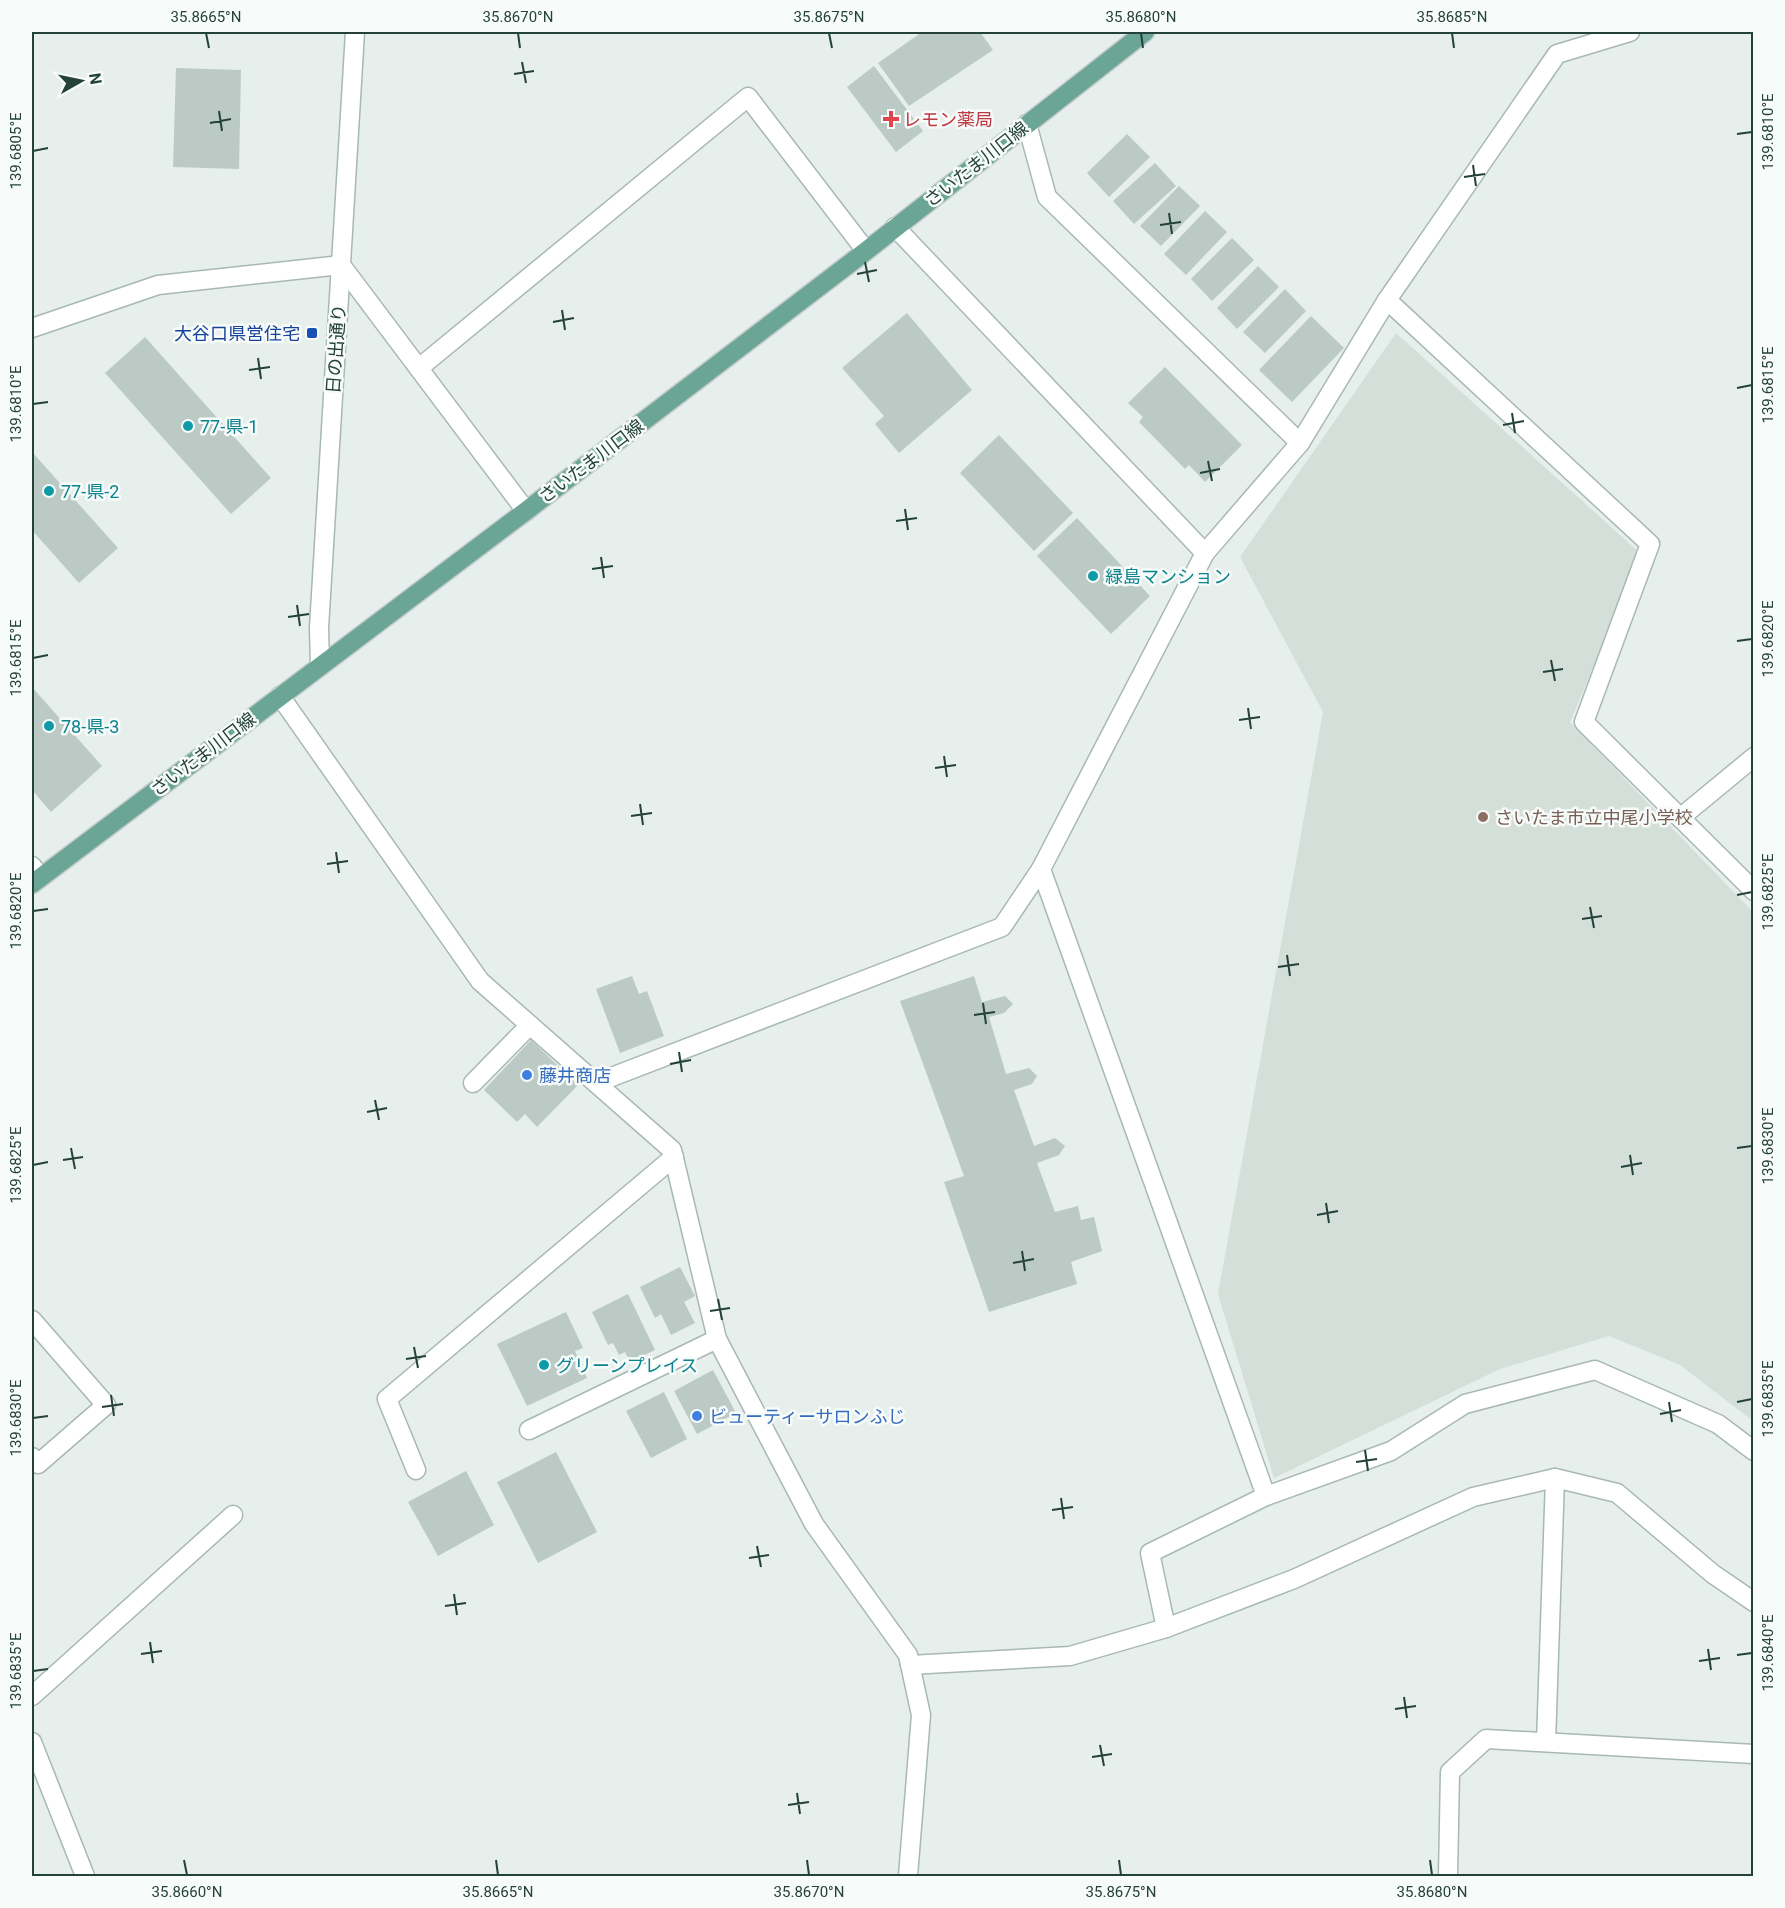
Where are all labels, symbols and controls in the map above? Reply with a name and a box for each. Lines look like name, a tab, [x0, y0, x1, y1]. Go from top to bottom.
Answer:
text: 35.8665°N	[171, 8, 241, 26]
text: 35.8670°N	[483, 8, 553, 26]
text: 35.8675°N	[794, 8, 864, 26]
text: 35.8680°N	[1106, 8, 1176, 26]
text: 35.8685°N	[1417, 8, 1487, 26]
north arrow	[51, 51, 111, 111]
text: N	[85, 72, 106, 86]
text: 139.6810°E	[1759, 93, 1777, 171]
place label: レモン薬局	[903, 109, 993, 130]
text: 139.6805°E	[7, 112, 25, 190]
marker: レモン薬局	[884, 112, 898, 126]
street label: さいたま川口線	[920, 117, 1032, 211]
street label: 日の出通り	[322, 303, 350, 395]
place label: 大谷口県営住宅	[174, 323, 300, 344]
marker: 大谷口県営住宅	[305, 326, 319, 340]
text: 139.6815°E	[1759, 346, 1777, 424]
text: 139.6810°E	[7, 365, 25, 443]
street label: さいたま川口線	[535, 415, 647, 507]
place label: 77-県-1	[200, 416, 258, 437]
marker: 77-県-1	[181, 419, 195, 433]
place label: 77-県-2	[61, 481, 119, 502]
marker: 77-県-2	[42, 484, 56, 498]
place label: 緑島マンション	[1105, 566, 1231, 587]
marker: 緑島マンション	[1086, 569, 1100, 583]
text: 139.6820°E	[1759, 600, 1777, 678]
text: 139.6815°E	[7, 619, 25, 697]
street label: さいたま川口線	[147, 708, 259, 800]
place label: 78-県-3	[61, 716, 119, 737]
marker: 78-県-3	[42, 719, 56, 733]
place label: さいたま市立中尾小学校	[1495, 807, 1692, 828]
marker: さいたま市立中尾小学校	[1476, 810, 1490, 824]
text: 139.6825°E	[1759, 853, 1777, 931]
text: 139.6820°E	[7, 872, 25, 950]
place label: 藤井商店	[539, 1065, 611, 1086]
marker: 藤井商店	[520, 1068, 534, 1082]
text: 139.6830°E	[1759, 1107, 1777, 1185]
text: 139.6825°E	[7, 1126, 25, 1204]
place label: グリーンプレイス	[556, 1355, 698, 1376]
marker: グリーンプレイス	[537, 1358, 551, 1372]
text: 139.6835°E	[1759, 1360, 1777, 1438]
text: 139.6830°E	[7, 1379, 25, 1457]
place label: ビューティーサロンふじ	[709, 1406, 906, 1427]
marker: ビューティーサロンふじ	[690, 1409, 704, 1423]
text: 139.6840°E	[1759, 1614, 1777, 1692]
text: 139.6835°E	[7, 1632, 25, 1710]
text: 35.8660°N	[152, 1883, 222, 1901]
text: 35.8665°N	[463, 1883, 533, 1901]
text: 35.8670°N	[774, 1883, 844, 1901]
text: 35.8675°N	[1086, 1883, 1156, 1901]
text: 35.8680°N	[1397, 1883, 1467, 1901]

